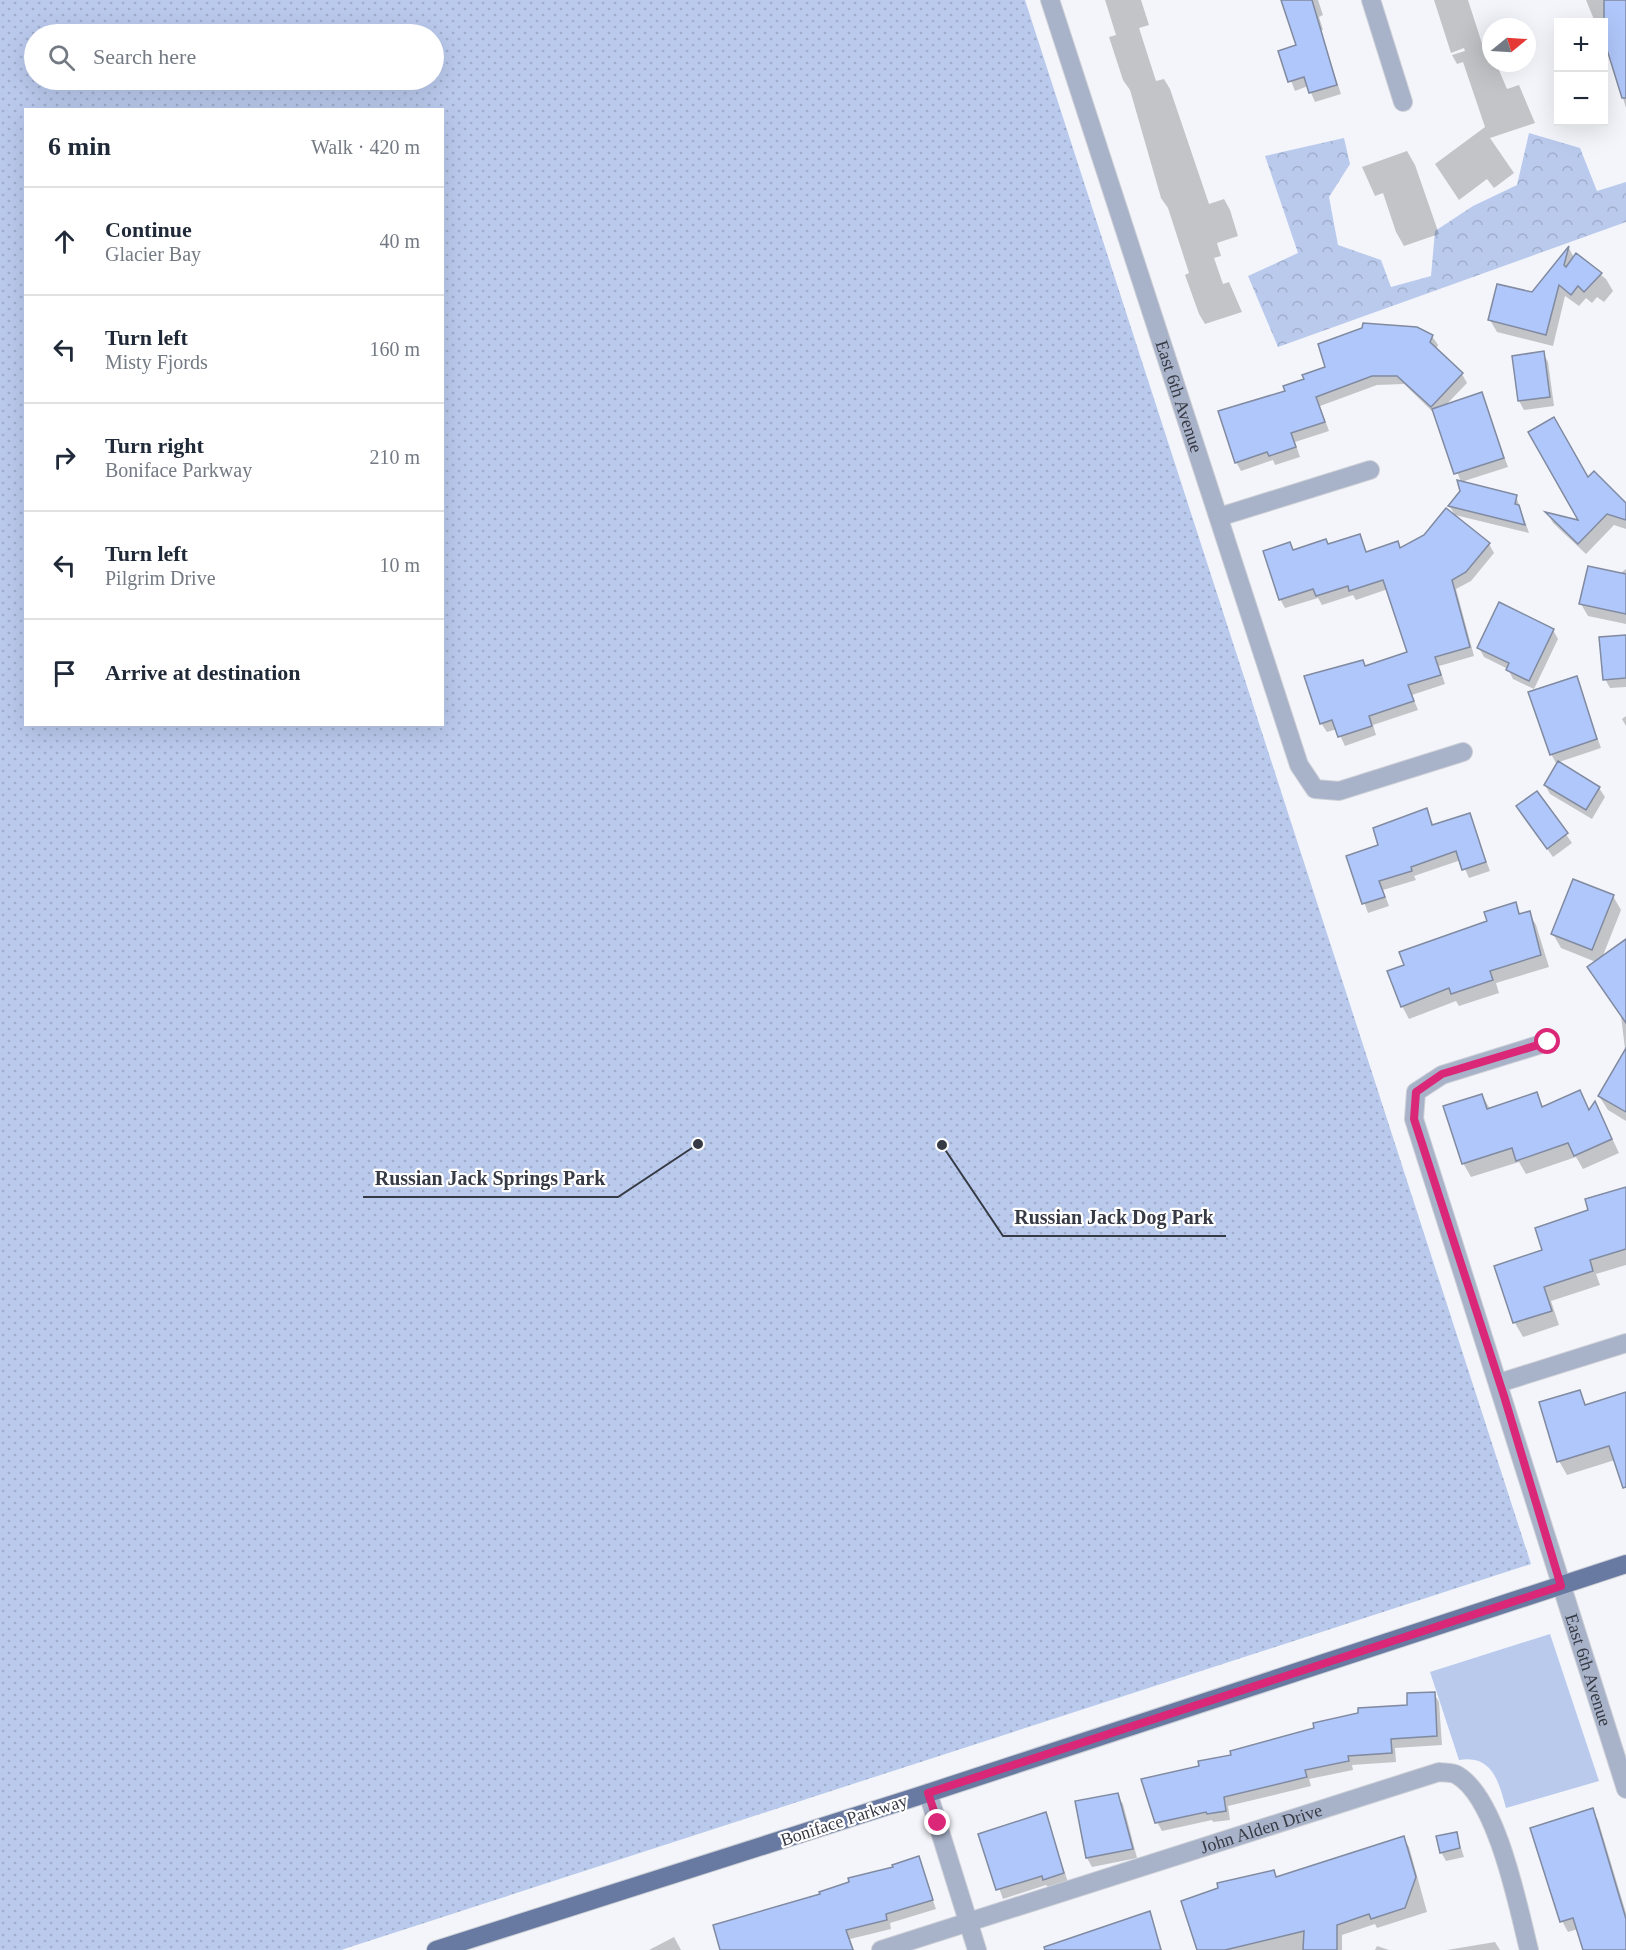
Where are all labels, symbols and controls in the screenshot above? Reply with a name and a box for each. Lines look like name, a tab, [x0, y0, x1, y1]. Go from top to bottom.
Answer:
north arrow	[1482, 18, 1536, 72]
map controls	[1554, 18, 1608, 126]
button: +	[1554, 18, 1608, 72]
search box	[24, 24, 444, 90]
icon: search	[45, 41, 78, 74]
text: Search here	[93, 44, 196, 69]
button: −	[1554, 72, 1608, 126]
text: 6 min	[48, 132, 111, 161]
text: Walk · 420 m	[311, 136, 420, 158]
text: Continue	[105, 217, 192, 242]
icon: ahead	[48, 225, 81, 258]
text: 40 m	[379, 230, 420, 252]
text: Glacier Bay	[105, 243, 201, 265]
text: Turn left	[105, 325, 188, 350]
icon: left	[48, 333, 81, 366]
text: 160 m	[369, 338, 420, 360]
street label: East 6th Avenue	[1151, 338, 1207, 455]
text: Misty Fjords	[105, 351, 208, 373]
text: Turn right	[105, 433, 204, 458]
icon: right	[48, 441, 81, 474]
text: 210 m	[369, 446, 420, 468]
text: Boniface Parkway	[105, 459, 252, 481]
text: Turn left	[105, 541, 188, 566]
icon: left	[48, 549, 81, 582]
text: 10 m	[379, 554, 420, 576]
text: Pilgrim Drive	[105, 567, 216, 589]
icon: arrive	[48, 657, 81, 690]
text: Arrive at destination	[105, 660, 301, 685]
route start	[1534, 1028, 1560, 1054]
callout: Russian Jack Springs Park	[363, 1159, 618, 1197]
text: Russian Jack Springs Park	[375, 1167, 606, 1190]
callout: Russian Jack Dog Park	[1003, 1198, 1226, 1236]
text: Russian Jack Dog Park	[1014, 1206, 1215, 1229]
street label: East 6th Avenue	[1561, 1611, 1615, 1729]
street label: Boniface Parkway	[778, 1790, 910, 1850]
street label: John Alden Drive	[1198, 1800, 1325, 1858]
route end	[924, 1809, 950, 1835]

